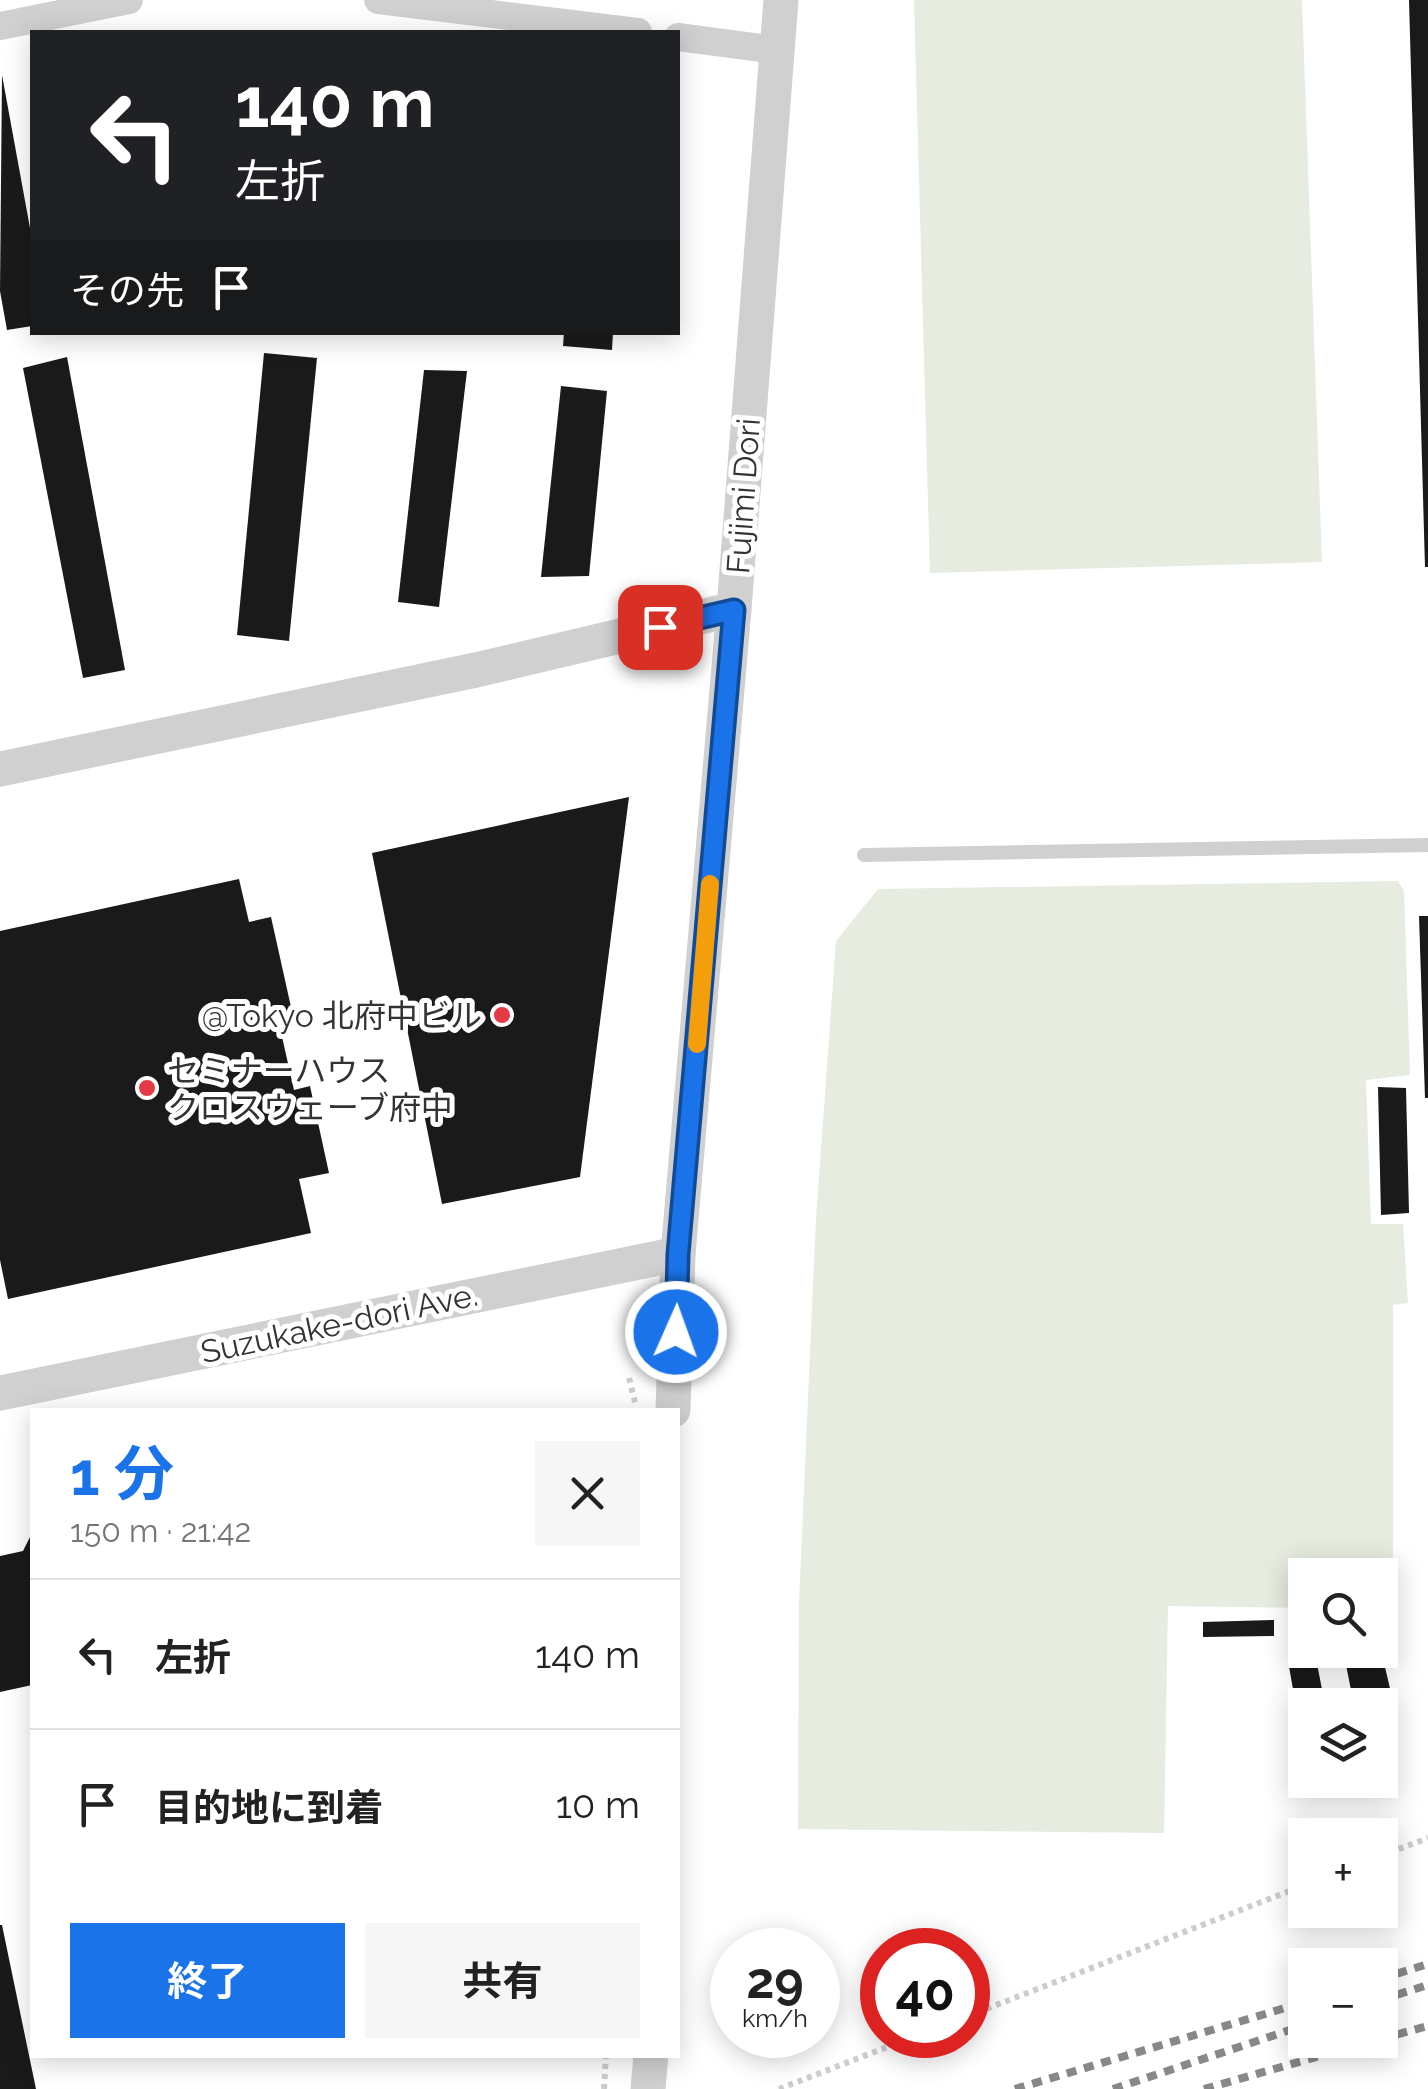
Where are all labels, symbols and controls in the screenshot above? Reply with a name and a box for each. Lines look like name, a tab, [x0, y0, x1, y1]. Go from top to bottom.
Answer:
text: 140 m	[235, 61, 435, 143]
icon: left	[70, 70, 200, 200]
text: 左折	[235, 155, 325, 208]
icon: arrive	[204, 260, 259, 315]
text: その先	[70, 268, 184, 313]
street label: Fujimi Dori	[719, 417, 767, 575]
pin	[618, 585, 703, 670]
icon: arrive	[633, 600, 688, 655]
place label: @Tokyo 北府中ビル	[202, 997, 482, 1034]
marker: @Tokyo 北府中ビル	[491, 1004, 513, 1026]
place label: セミナーハウス クロスウェーブ府中	[167, 1052, 453, 1126]
marker: セミナーハウス クロスウェーブ府中	[136, 1077, 158, 1099]
street label: Suzukake-dori Ave.	[197, 1276, 481, 1370]
position arrow	[624, 1280, 728, 1384]
text: 1 分	[70, 1439, 174, 1509]
button: close	[535, 1441, 640, 1546]
text: 150 m · 21:42	[70, 1512, 251, 1549]
map controls	[1288, 1558, 1398, 2058]
button: search	[1288, 1558, 1398, 1668]
icon: left	[70, 1627, 125, 1682]
text: 140 m	[535, 1632, 640, 1677]
text: 左折	[155, 1635, 231, 1680]
button: layers	[1288, 1688, 1398, 1798]
icon: arrive	[70, 1777, 125, 1832]
text: 10 m	[556, 1782, 640, 1827]
text: 目的地に到着	[155, 1785, 383, 1830]
button: +	[1288, 1818, 1398, 1928]
button: 終了	[70, 1923, 345, 2038]
button: 共有	[365, 1923, 640, 2038]
speed limit sign: 40	[860, 1928, 990, 2058]
button: −	[1288, 1948, 1398, 2058]
text: 29	[746, 1951, 804, 2010]
text: km/h	[742, 2003, 808, 2033]

